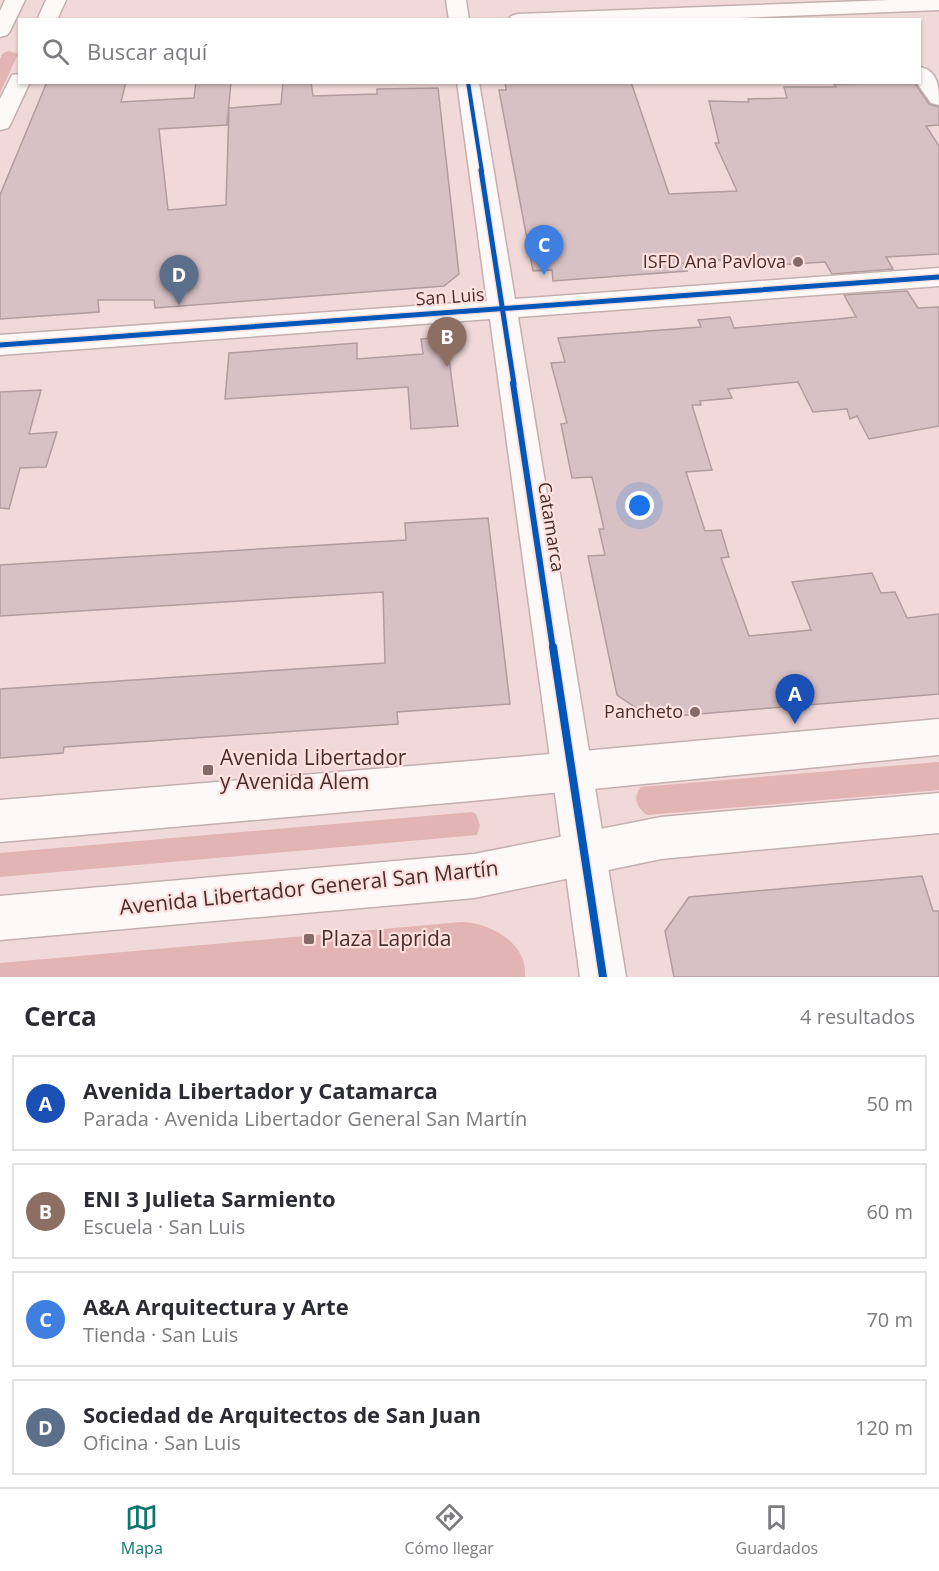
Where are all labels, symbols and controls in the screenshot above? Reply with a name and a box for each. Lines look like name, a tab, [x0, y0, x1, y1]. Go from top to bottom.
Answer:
search box	[18, 18, 921, 84]
icon: search	[39, 35, 72, 68]
text: Buscar aquí	[87, 36, 207, 66]
pin: C	[524, 226, 564, 275]
place label: ISFD Ana Pavlova	[643, 249, 786, 273]
marker: ISFD Ana Pavlova	[791, 255, 805, 269]
pin: D	[160, 256, 198, 305]
street label: San Luis	[415, 282, 485, 310]
pin: B	[428, 318, 466, 367]
street label: Catamarca	[533, 480, 571, 573]
your location	[625, 491, 654, 520]
pin: A	[776, 674, 814, 724]
place label: Pancheto	[604, 699, 683, 723]
marker: Pancheto	[688, 705, 702, 719]
place label: Avenida Libertador y Avenida Alem	[220, 743, 407, 795]
marker: Avenida Libertador y Avenida Alem	[201, 763, 215, 777]
street label: Avenida Libertador General San Martín	[118, 853, 500, 921]
place label: Plaza Laprida	[321, 924, 451, 952]
marker: Plaza Laprida	[302, 932, 316, 946]
text: Cerca	[24, 998, 97, 1034]
text: 4 resultados	[800, 1003, 915, 1030]
text: Avenida Libertador y Catamarca	[83, 1075, 438, 1105]
text: A	[39, 1090, 52, 1117]
text: 50 m	[866, 1090, 913, 1117]
text: Parada · Avenida Libertador General San Martín	[83, 1105, 527, 1132]
text: ENI 3 Julieta Sarmiento	[83, 1183, 336, 1213]
text: B	[39, 1198, 52, 1225]
text: 60 m	[866, 1198, 913, 1225]
text: Escuela · San Luis	[83, 1213, 245, 1240]
text: A&A Arquitectura y Arte	[83, 1291, 349, 1321]
text: C	[39, 1306, 52, 1333]
text: 70 m	[866, 1306, 913, 1333]
text: Tienda · San Luis	[83, 1321, 238, 1348]
text: Sociedad de Arquitectos de San Juan	[83, 1399, 481, 1429]
text: D	[38, 1414, 53, 1441]
text: 120 m	[855, 1414, 913, 1441]
text: Oficina · San Luis	[83, 1429, 241, 1456]
tab: Mapa	[121, 1501, 163, 1559]
tab: Cómo llegar	[404, 1501, 494, 1559]
tab: Guardados	[736, 1501, 818, 1559]

